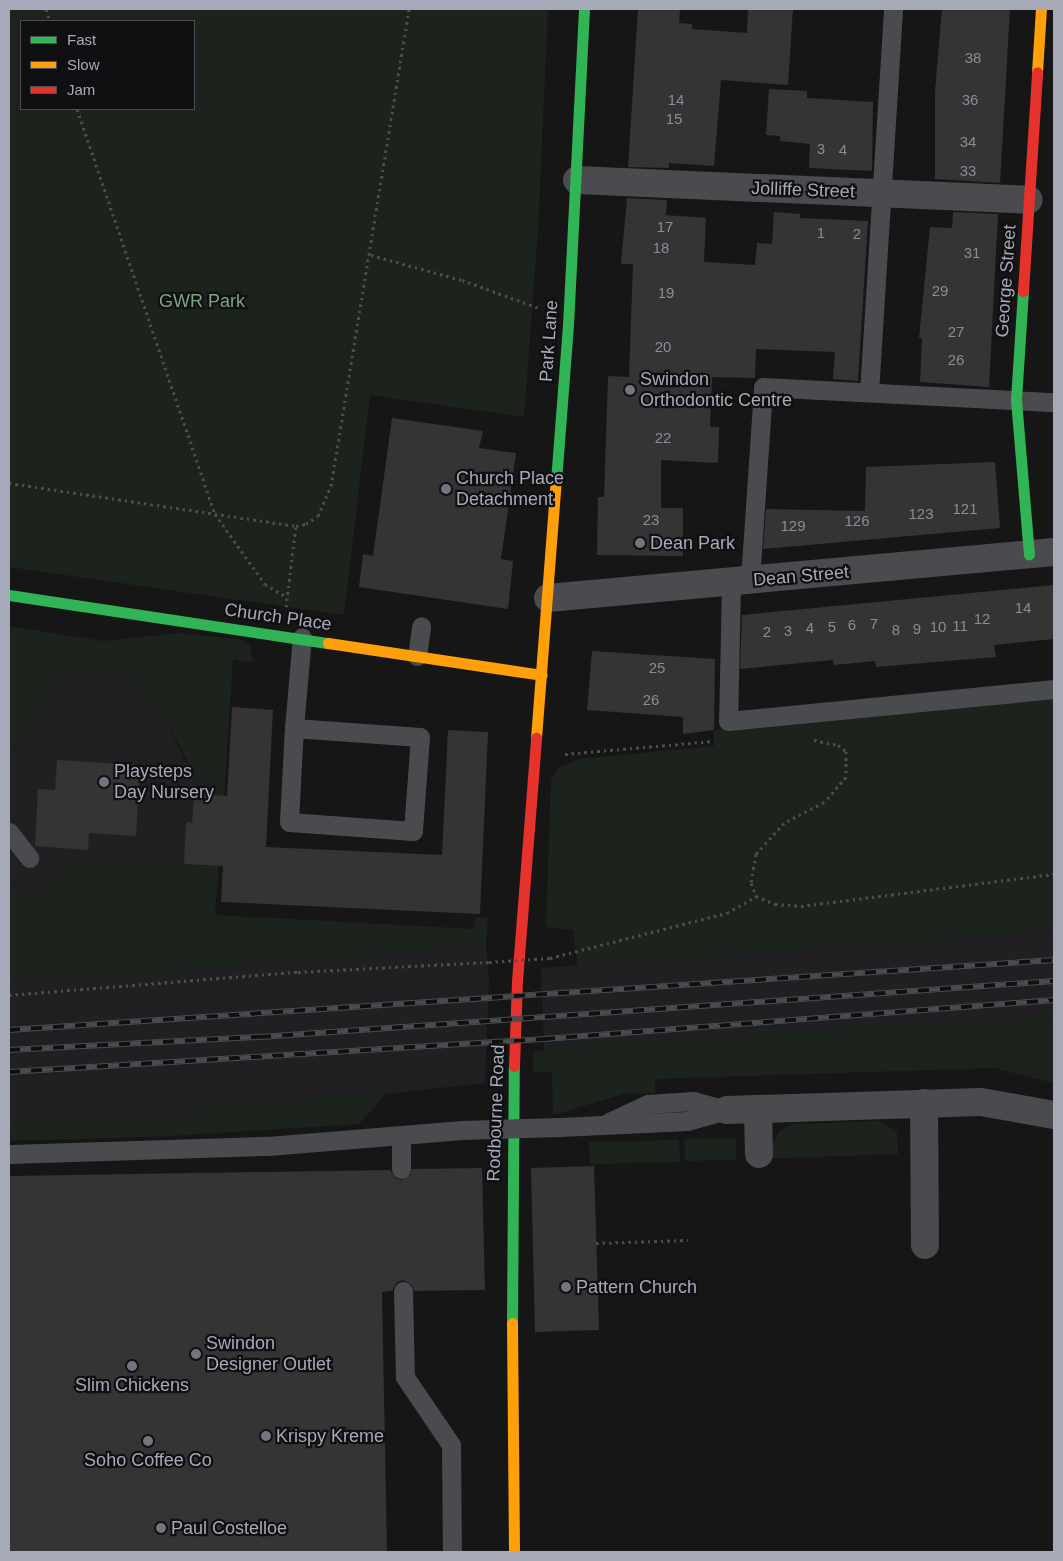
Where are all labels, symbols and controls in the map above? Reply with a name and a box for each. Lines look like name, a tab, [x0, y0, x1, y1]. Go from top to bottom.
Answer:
legend	[20, 20, 195, 110]
text: Fast	[67, 31, 96, 48]
house number: 38	[965, 49, 981, 67]
text: Slow	[67, 56, 100, 73]
text: Jam	[67, 81, 95, 98]
house number: 14	[668, 91, 684, 109]
house number: 36	[962, 91, 978, 109]
house number: 15	[666, 110, 682, 128]
house number: 34	[960, 133, 976, 151]
house number: 3	[817, 140, 825, 158]
house number: 4	[839, 141, 847, 159]
house number: 33	[960, 162, 976, 180]
street label: Jolliffe Street	[751, 177, 855, 203]
house number: 17	[657, 218, 673, 236]
house number: 1	[817, 224, 825, 242]
street label: George Street	[991, 224, 1021, 338]
house number: 2	[853, 225, 861, 243]
house number: 18	[653, 239, 669, 257]
house number: 31	[964, 244, 980, 262]
house number: 29	[932, 282, 948, 300]
house number: 19	[658, 284, 674, 302]
park label: GWR Park	[159, 290, 245, 312]
street label: Park Lane	[535, 299, 563, 383]
house number: 27	[948, 323, 964, 341]
house number: 20	[655, 338, 671, 356]
house number: 26	[948, 351, 964, 369]
place label: Swindon Orthodontic Centre	[640, 369, 792, 412]
marker: Swindon Orthodontic Centre	[624, 384, 636, 396]
house number: 22	[655, 429, 671, 447]
place label: Church Place Detachment	[456, 468, 564, 510]
marker: Church Place Detachment	[440, 483, 452, 495]
house number: 121	[952, 500, 978, 518]
house number: 123	[908, 505, 934, 523]
house number: 23	[643, 511, 659, 529]
house number: 126	[844, 512, 870, 530]
house number: 129	[780, 517, 806, 535]
place label: Dean Park	[650, 532, 735, 554]
marker: Dean Park	[634, 537, 646, 549]
street label: Dean Street	[752, 561, 850, 591]
street label: Church Place	[223, 599, 333, 635]
house number: 14	[1015, 599, 1031, 617]
house number: 12	[974, 610, 990, 628]
house number: 7	[870, 615, 878, 633]
house number: 6	[848, 616, 856, 634]
house number: 11	[952, 617, 968, 635]
house number: 5	[828, 618, 836, 636]
house number: 10	[930, 618, 946, 636]
house number: 4	[806, 619, 814, 637]
house number: 9	[913, 620, 921, 638]
house number: 8	[892, 621, 900, 639]
house number: 3	[784, 622, 792, 640]
house number: 2	[763, 623, 771, 641]
house number: 25	[649, 659, 665, 677]
house number: 26	[643, 691, 659, 709]
place label: Playsteps Day Nursery	[114, 761, 214, 804]
marker: Playsteps Day Nursery	[98, 776, 110, 788]
street label: Rodbourne Road	[483, 1044, 509, 1182]
place label: Pattern Church	[576, 1276, 697, 1298]
marker: Pattern Church	[560, 1281, 572, 1293]
place label: Swindon Designer Outlet	[206, 1333, 331, 1376]
marker: Swindon Designer Outlet	[190, 1348, 202, 1360]
marker: Slim Chickens	[126, 1360, 138, 1372]
place label: Slim Chickens	[75, 1374, 189, 1396]
place label: Krispy Kreme	[276, 1425, 384, 1447]
marker: Krispy Kreme	[260, 1430, 272, 1442]
marker: Soho Coffee Co	[142, 1435, 154, 1447]
place label: Soho Coffee Co	[84, 1449, 212, 1471]
place label: Paul Costelloe	[171, 1517, 287, 1539]
marker: Paul Costelloe	[155, 1522, 167, 1534]

